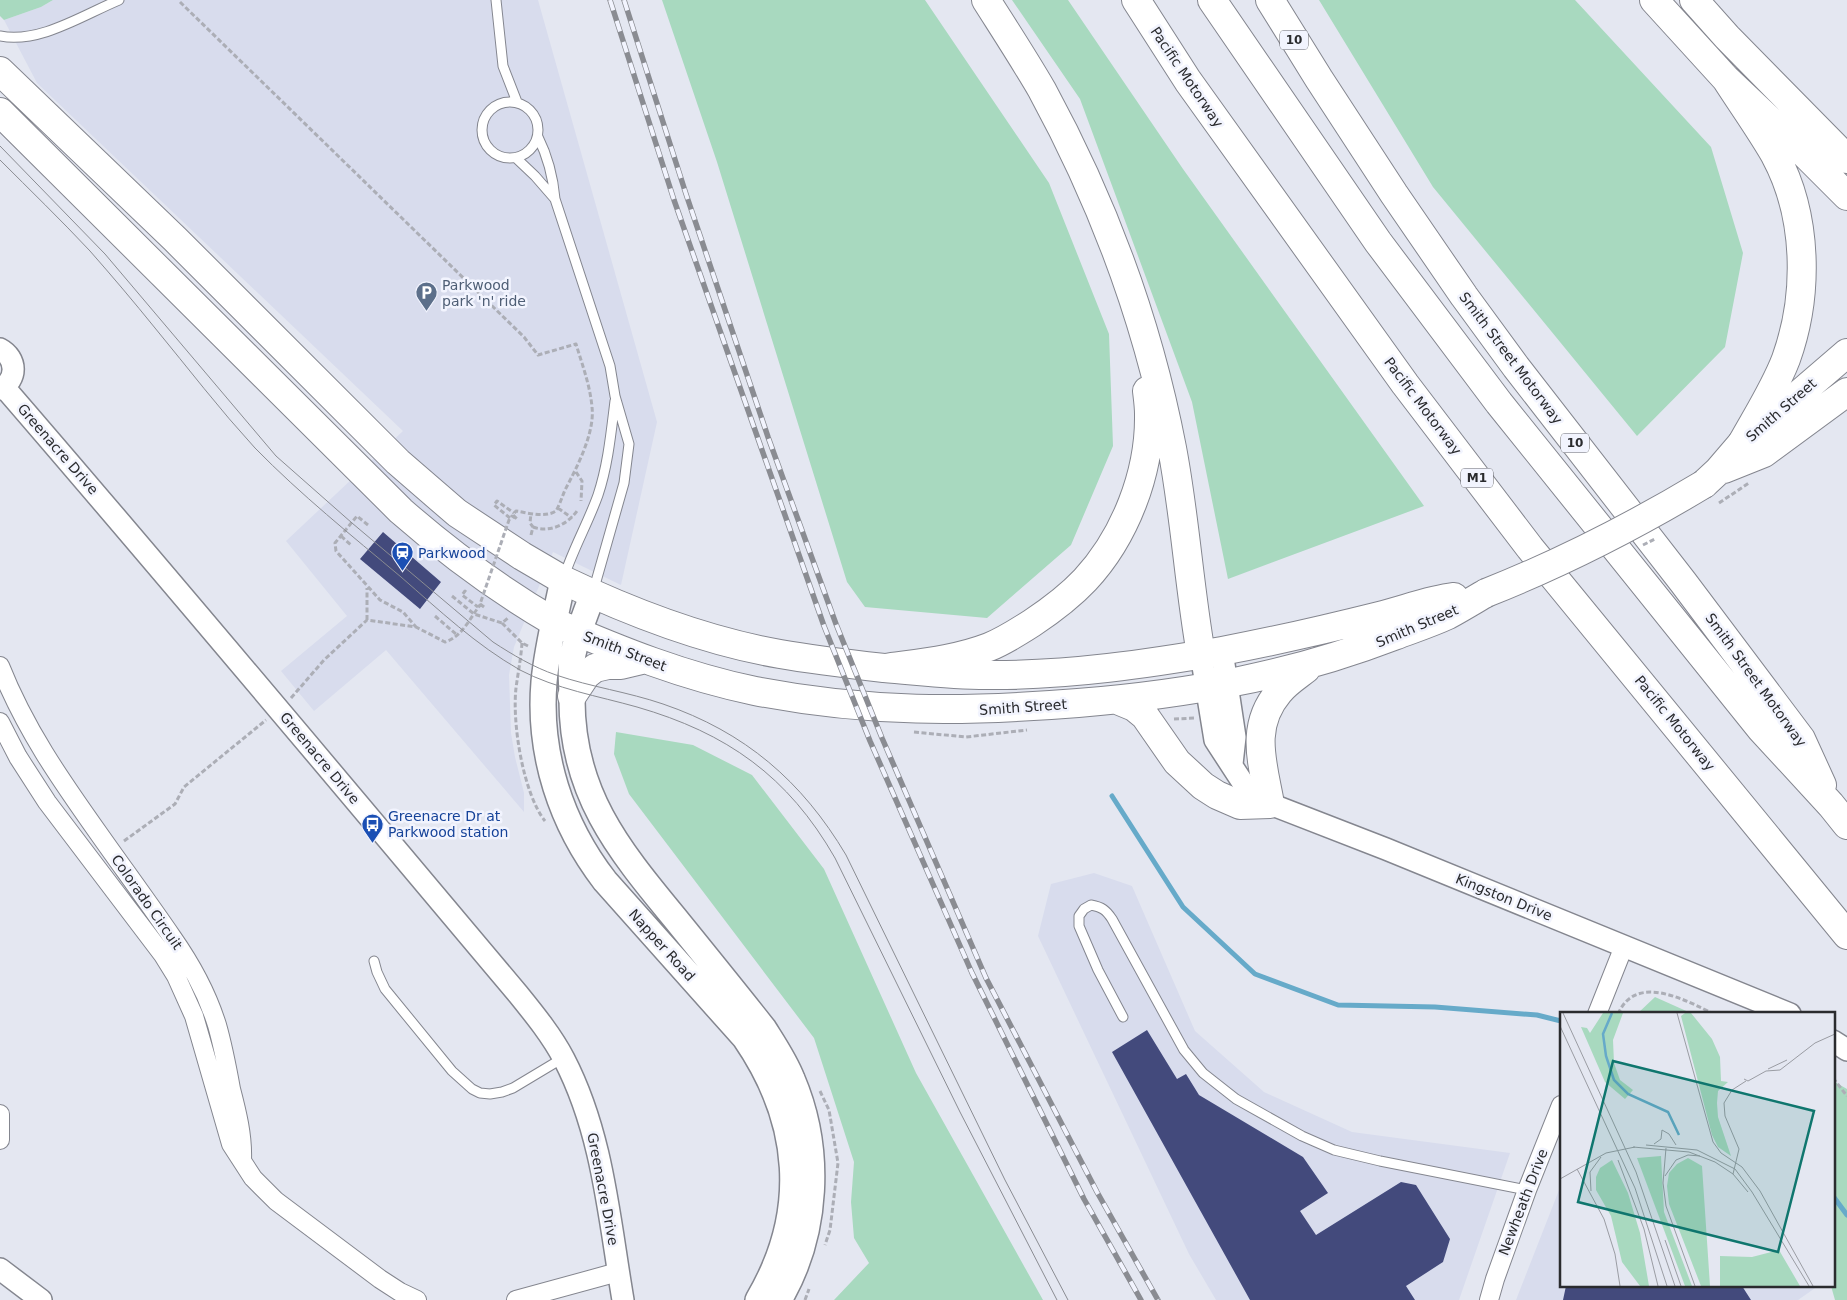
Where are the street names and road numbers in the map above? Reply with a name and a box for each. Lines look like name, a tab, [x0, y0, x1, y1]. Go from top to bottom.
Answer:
street label: Pacific Motorway	[1147, 24, 1227, 130]
road number: 10	[1280, 30, 1308, 50]
street label: Smith Street Motorway	[1456, 289, 1566, 427]
street label: Pacific Motorway	[1381, 354, 1465, 458]
street label: Smith Street	[1743, 375, 1820, 445]
street label: Greenacre Drive	[14, 401, 102, 497]
road number: 10	[1561, 433, 1589, 452]
road number: M1	[1461, 468, 1493, 488]
street label: Smith Street	[1373, 601, 1461, 651]
street label: Smith Street Motorway	[1702, 610, 1810, 750]
street label: Smith Street	[581, 628, 669, 674]
street label: Pacific Motorway	[1632, 672, 1718, 774]
street label: Smith Street	[979, 696, 1068, 718]
street label: Greenacre Drive	[277, 709, 363, 807]
street label: Colorado Circuit	[108, 851, 186, 953]
street label: Kingston Drive	[1453, 870, 1555, 924]
street label: Napper Road	[626, 906, 698, 984]
street label: Greenacre Drive	[584, 1131, 622, 1247]
street label: Newheath Drive	[1495, 1147, 1551, 1257]

